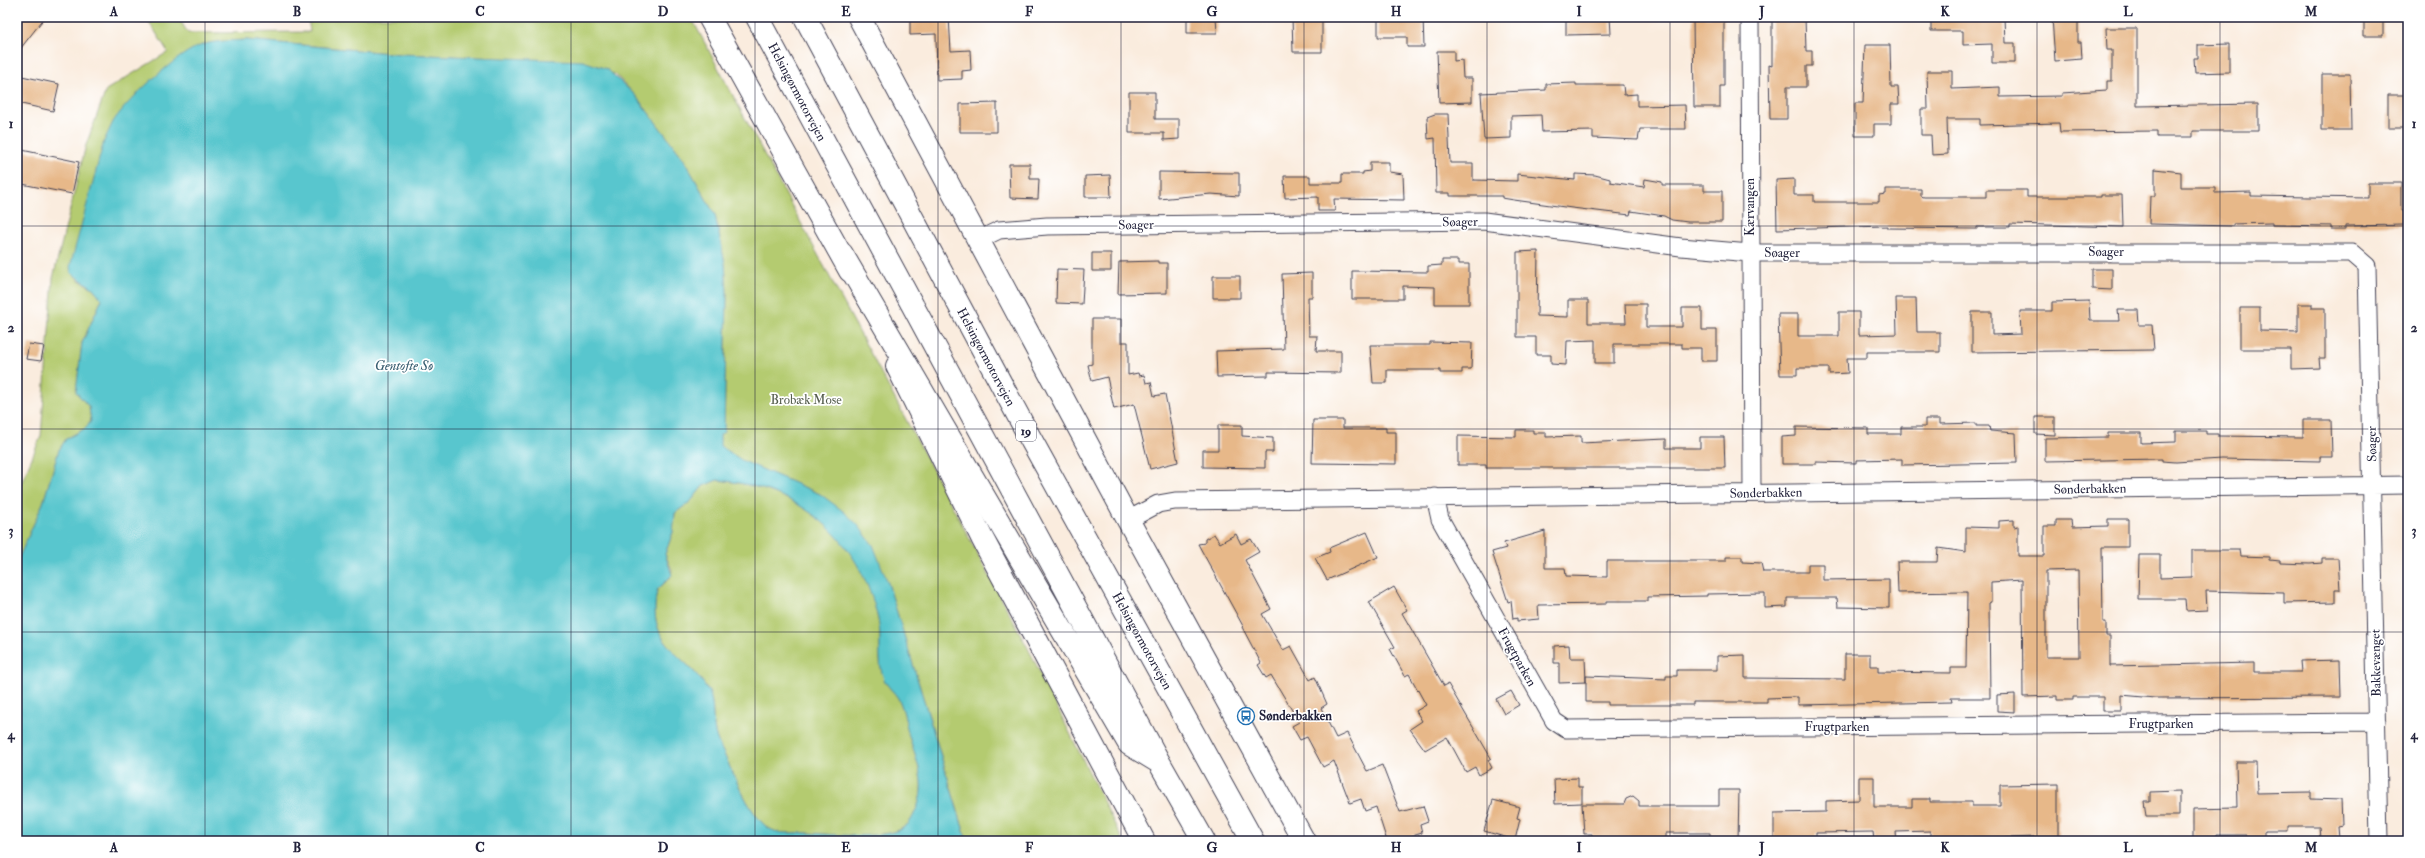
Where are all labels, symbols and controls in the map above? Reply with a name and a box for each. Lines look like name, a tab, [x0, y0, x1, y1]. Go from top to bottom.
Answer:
text: A	[109, 4, 119, 20]
text: B	[293, 4, 301, 20]
text: C	[475, 4, 485, 20]
text: D	[658, 4, 669, 20]
text: E	[841, 4, 851, 20]
text: F	[1025, 4, 1034, 20]
text: G	[1207, 4, 1218, 20]
text: H	[1391, 4, 1402, 20]
text: I	[1576, 4, 1582, 20]
text: J	[1758, 4, 1765, 21]
text: K	[1940, 4, 1950, 20]
text: L	[2123, 4, 2133, 20]
text: M	[2304, 4, 2318, 20]
street label: Helsingørmotorvejen	[764, 40, 830, 144]
text: 1	[9, 116, 14, 132]
text: 1	[2412, 116, 2417, 132]
street label: Kærvangen	[1742, 178, 1758, 236]
street label: Søager	[1442, 214, 1478, 230]
street label: Søager	[1118, 217, 1154, 233]
street label: Søager	[2088, 244, 2124, 260]
street label: Søager	[1764, 245, 1800, 261]
street label: Helsingørmotorvejen	[953, 305, 1019, 409]
text: 2	[8, 320, 15, 336]
text: 2	[2411, 320, 2418, 336]
water label: Gentofte Sø	[375, 357, 433, 374]
park label: Brobæk Mose	[770, 392, 842, 408]
road number: 19	[1016, 421, 1036, 441]
street label: Søager	[2364, 426, 2380, 462]
street label: Sønderbakken	[2053, 480, 2127, 498]
street label: Sønderbakken	[1729, 484, 1803, 502]
text: 3	[9, 523, 14, 539]
text: 3	[2412, 523, 2417, 539]
street label: Helsingørmotorvejen	[1109, 589, 1176, 693]
street label: Frugtparken	[1493, 625, 1540, 690]
street label: Bakkevænget	[2367, 629, 2385, 697]
bus stop icon: Sønderbakken	[1236, 706, 1256, 726]
place label: Sønderbakken	[1259, 708, 1332, 724]
street label: Frugtparken	[2129, 716, 2194, 733]
street label: Frugtparken	[1805, 719, 1870, 736]
text: 4	[6, 727, 15, 743]
text: 4	[2409, 727, 2418, 743]
text: A	[109, 840, 119, 856]
text: B	[293, 840, 301, 856]
text: C	[475, 840, 485, 856]
text: D	[658, 840, 669, 856]
text: E	[841, 840, 851, 856]
text: F	[1025, 840, 1034, 856]
text: G	[1207, 840, 1218, 856]
text: H	[1391, 840, 1402, 856]
text: I	[1576, 840, 1582, 856]
text: J	[1758, 840, 1765, 857]
text: K	[1940, 840, 1950, 856]
text: L	[2123, 840, 2133, 856]
text: M	[2304, 840, 2318, 856]

